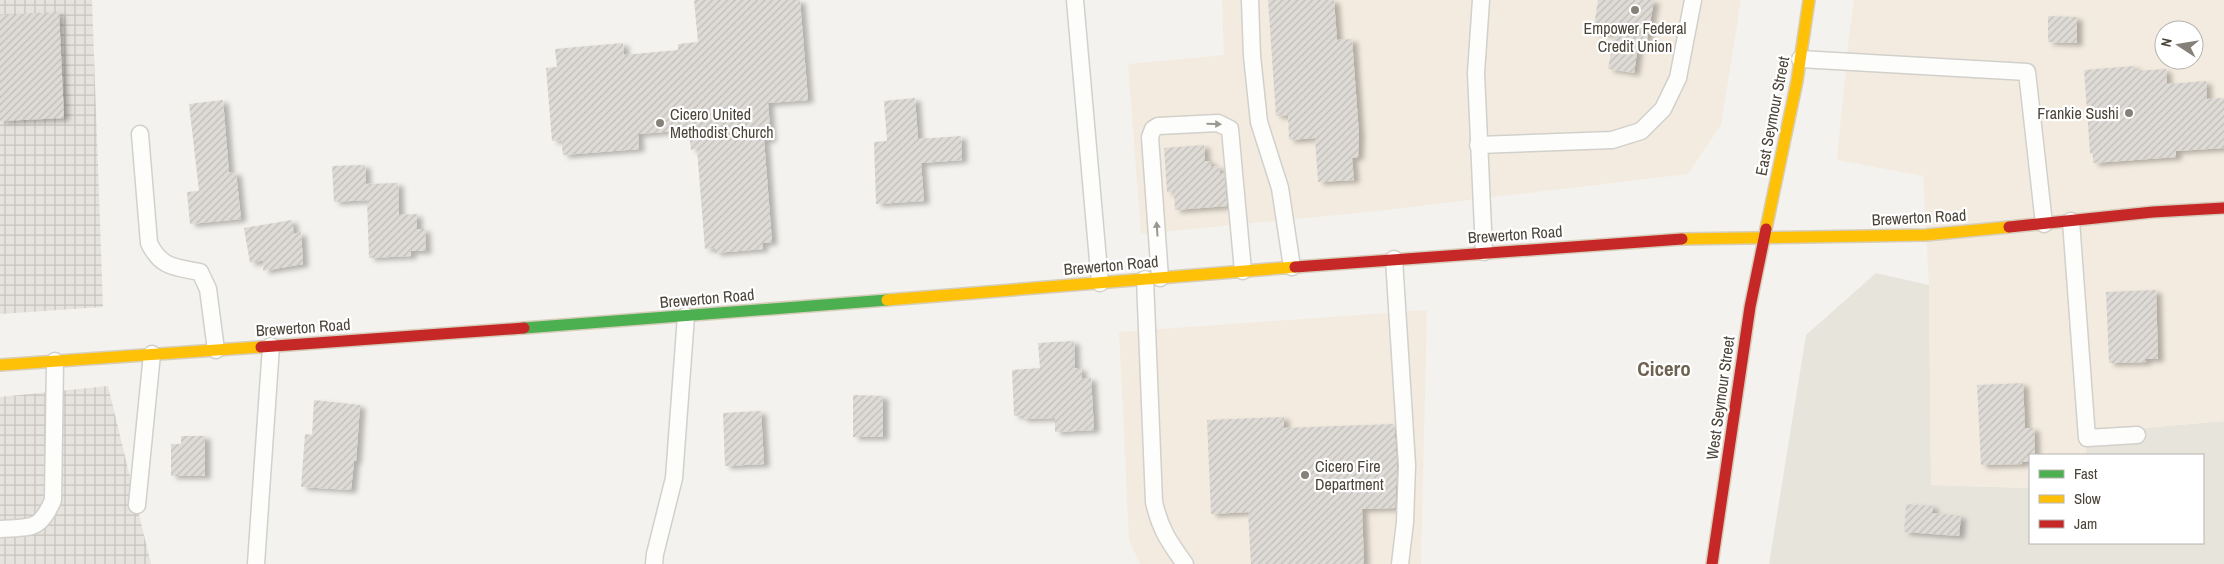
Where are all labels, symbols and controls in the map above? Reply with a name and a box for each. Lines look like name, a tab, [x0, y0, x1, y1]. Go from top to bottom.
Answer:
marker: Empower Federal Credit Union	[1629, 4, 1641, 16]
place label: Empower Federal Credit Union	[1584, 17, 1687, 57]
north arrow	[2154, 20, 2204, 70]
text: N	[2157, 36, 2176, 48]
street label: East Seymour Street	[1750, 54, 1794, 178]
place label: Frankie Sushi	[2037, 102, 2119, 124]
place label: Cicero United Methodist Church	[670, 103, 774, 143]
marker: Frankie Sushi	[2123, 107, 2135, 119]
marker: Cicero United Methodist Church	[654, 117, 666, 129]
one-way arrow	[1206, 120, 1222, 128]
street label: Brewerton Road	[1871, 204, 1967, 230]
street label: Brewerton Road	[1467, 220, 1563, 248]
one-way arrow	[1152, 221, 1160, 237]
street label: Brewerton Road	[1063, 250, 1159, 280]
street label: Brewerton Road	[659, 283, 755, 313]
street label: Brewerton Road	[255, 313, 351, 341]
street label: West Seymour Street	[1700, 334, 1740, 461]
district label: Cicero	[1637, 354, 1691, 383]
legend	[2029, 454, 2204, 544]
place label: Cicero Fire Department	[1315, 455, 1384, 495]
text: Fast	[2074, 463, 2098, 484]
marker: Cicero Fire Department	[1299, 469, 1311, 481]
text: Slow	[2074, 488, 2101, 509]
text: Jam	[2074, 513, 2097, 534]

